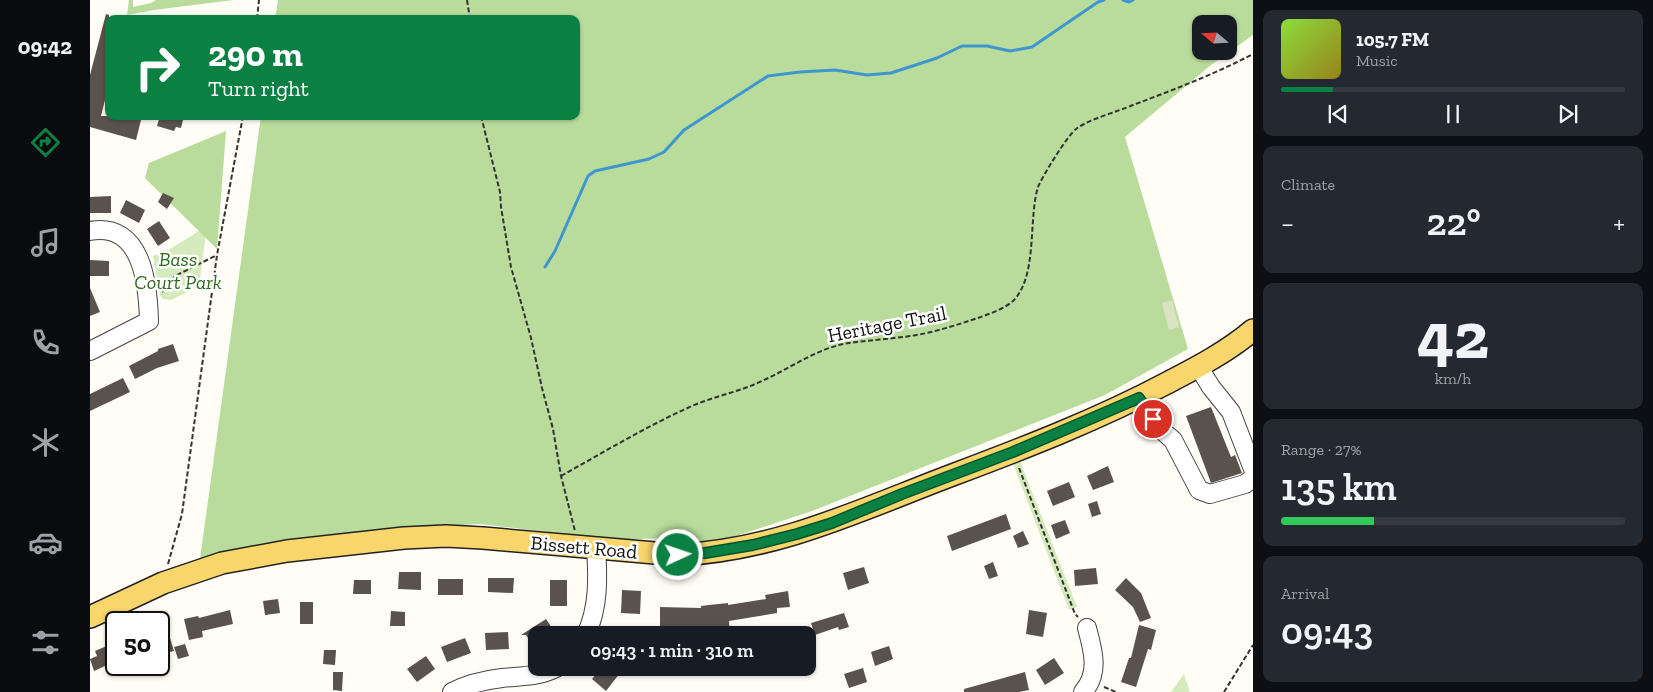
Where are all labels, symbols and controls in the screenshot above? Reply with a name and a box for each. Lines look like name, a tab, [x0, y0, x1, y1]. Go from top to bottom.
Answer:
north arrow	[1192, 15, 1238, 60]
map controls	[1192, 15, 1237, 60]
text: 105.7 FM	[1356, 28, 1429, 51]
text: 09:42	[18, 33, 72, 60]
text: 290 m	[208, 33, 303, 75]
icon: right	[125, 35, 190, 100]
text: Music	[1356, 51, 1398, 70]
text: Turn right	[208, 75, 309, 102]
icon: previous	[1324, 100, 1352, 128]
icon: pause	[1439, 100, 1467, 128]
icon: next	[1554, 100, 1582, 128]
icon: directions	[28, 125, 63, 160]
text: Climate	[1281, 175, 1335, 194]
text: 22°	[1426, 199, 1481, 245]
text: −	[1281, 207, 1294, 240]
text: +	[1613, 207, 1625, 240]
icon: music	[28, 225, 63, 260]
park label: Bass Court Park	[134, 247, 222, 294]
text: 42	[1417, 297, 1489, 375]
street label: Heritage Trail	[825, 301, 949, 347]
icon: phone	[28, 325, 63, 360]
text: km/h	[1435, 369, 1471, 388]
pin	[1132, 398, 1174, 440]
icon: arrive	[1139, 405, 1167, 433]
icon: climate	[28, 425, 63, 460]
text: Range · 27%	[1281, 440, 1362, 459]
text: 135 km	[1281, 464, 1397, 510]
icon: car	[28, 525, 63, 560]
position arrow	[651, 528, 703, 580]
street label: Bissett Road	[530, 530, 638, 564]
text: Arrival	[1281, 584, 1329, 603]
text: 09:43	[1281, 608, 1373, 654]
speed limit sign: 50	[105, 611, 170, 676]
icon: filters	[28, 625, 63, 660]
text: 09:43 · 1 min · 310 m	[590, 639, 754, 662]

